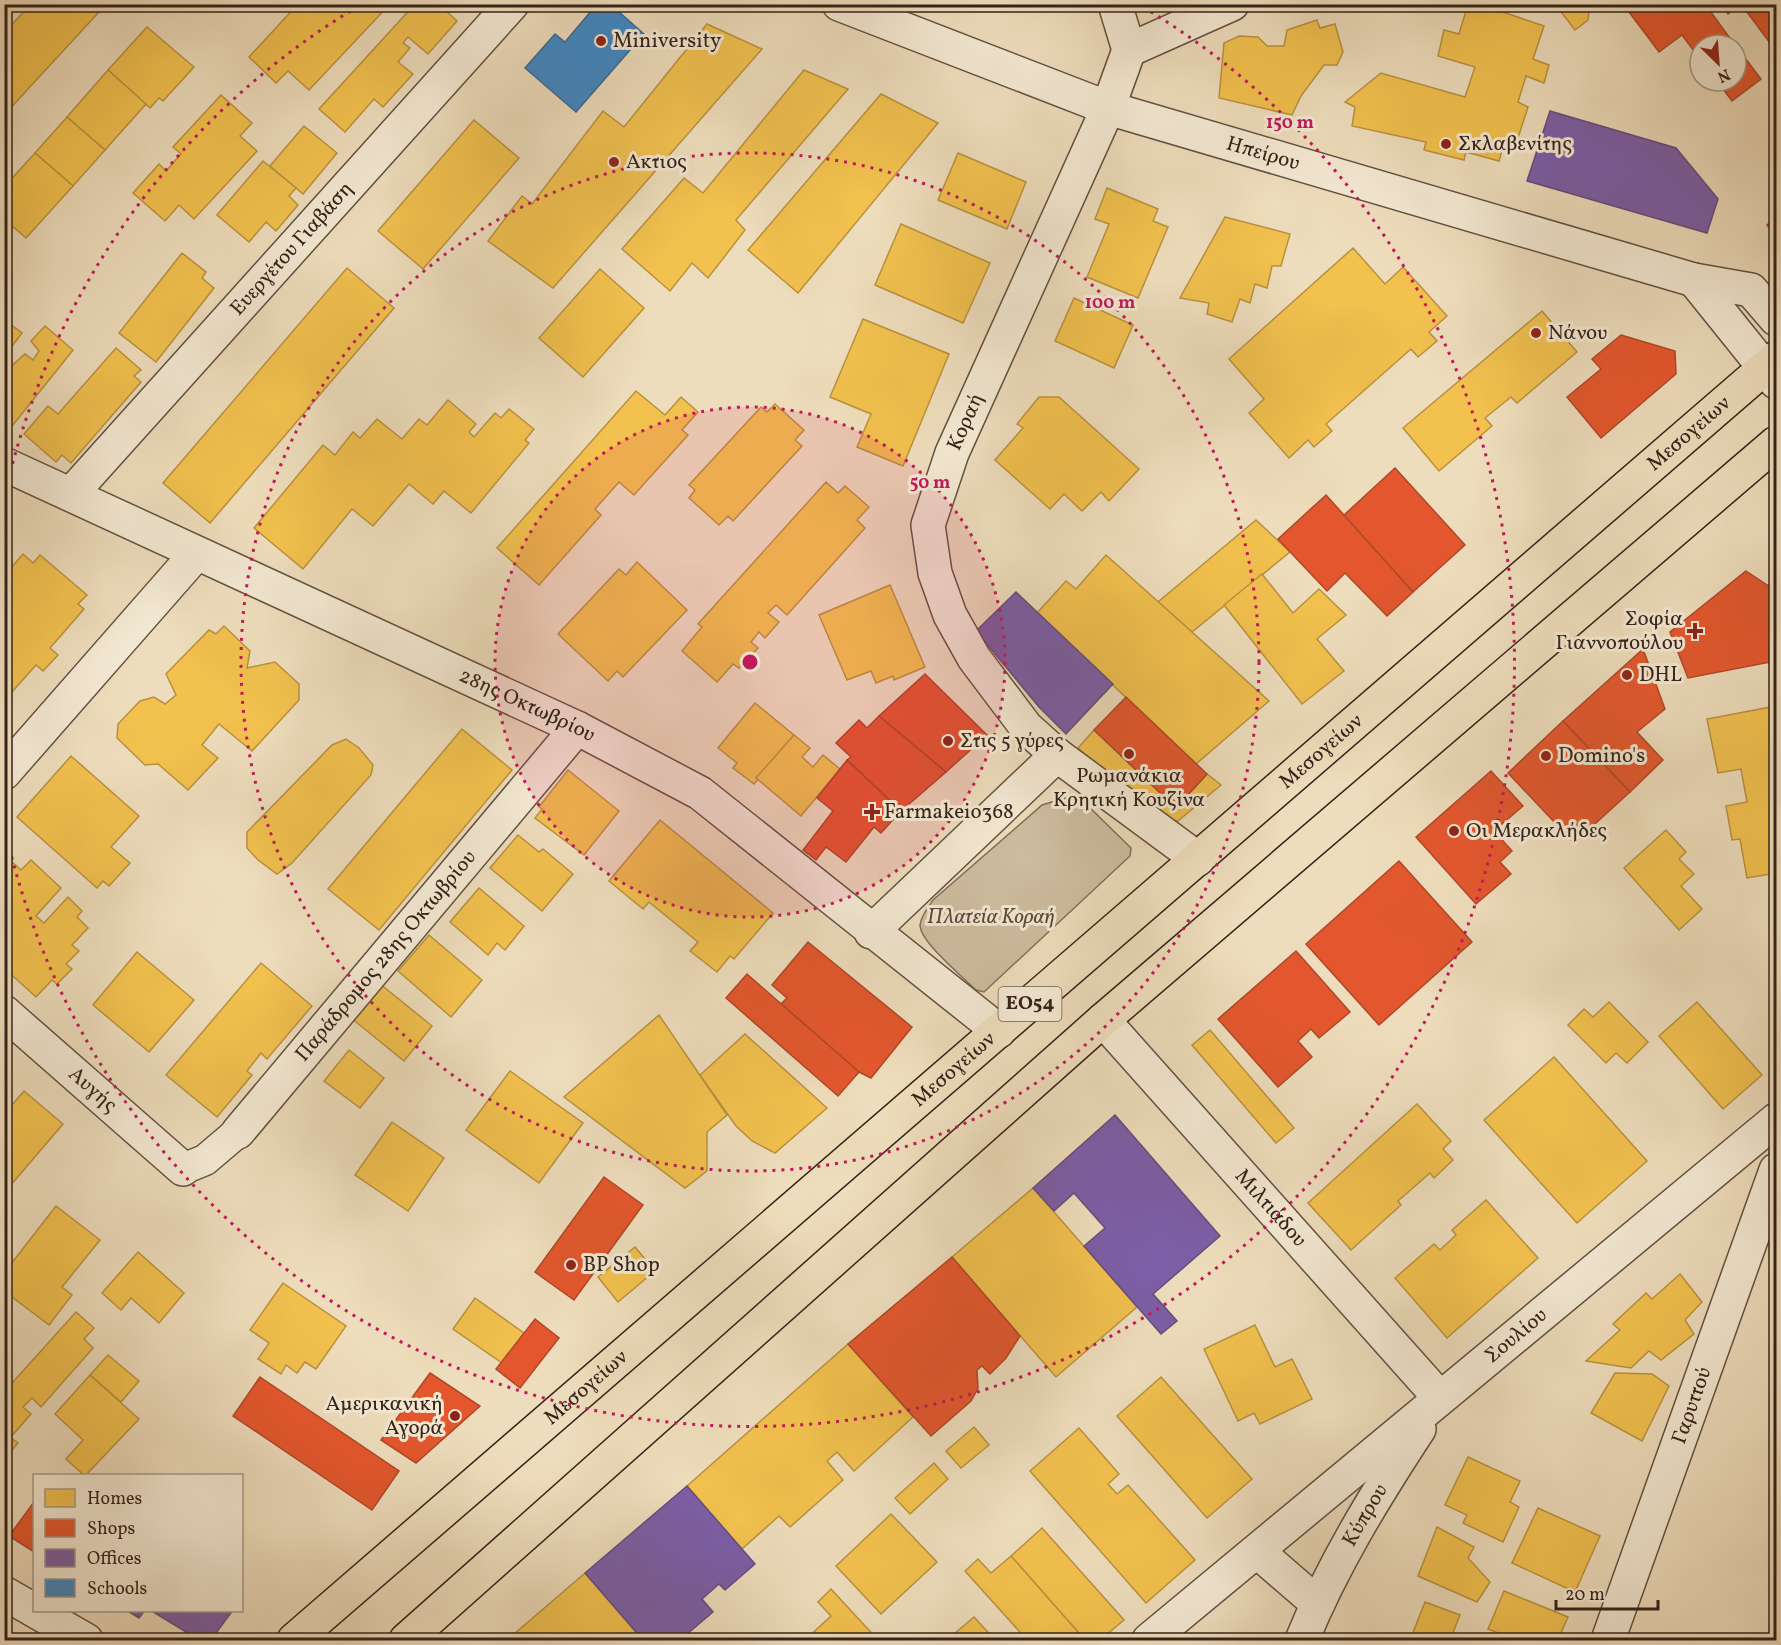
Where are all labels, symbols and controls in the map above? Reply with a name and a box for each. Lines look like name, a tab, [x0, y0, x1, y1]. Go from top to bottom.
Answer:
place label: Miniversity	[613, 27, 722, 56]
north arrow	[1688, 33, 1748, 93]
marker: Miniversity	[594, 34, 608, 48]
text: N	[1713, 62, 1733, 87]
text: 150 m	[1266, 111, 1314, 136]
street label: Ηπείρου	[1223, 129, 1303, 178]
place label: Σκλαβενίτης	[1458, 130, 1572, 159]
marker: Σκλαβενίτης	[1439, 137, 1453, 151]
place label: Ακτιος	[626, 148, 687, 177]
marker: Ακτιος	[607, 155, 621, 169]
street label: Ευεργέτου Γιαβάση	[224, 175, 360, 322]
text: 100 m	[1085, 291, 1135, 316]
place label: Νάνου	[1548, 319, 1607, 348]
marker: Νάνου	[1529, 326, 1543, 340]
street label: Κοραή	[941, 389, 991, 455]
street label: Μεσογείων	[1641, 389, 1737, 478]
text: 50 m	[910, 471, 950, 496]
place label: Σοφία Γιαννοπούλου	[1556, 605, 1683, 658]
marker: Σοφία Γιαννοπούλου	[1688, 624, 1702, 638]
centre of rings	[740, 652, 760, 672]
street label: 28ης Οκτωβρίου	[454, 661, 600, 750]
place label: DHL	[1639, 661, 1682, 690]
marker: DHL	[1620, 668, 1634, 682]
street label: Μεσογείων	[1273, 707, 1369, 796]
place label: Στις 5 γύρες	[960, 727, 1064, 756]
marker: Στις 5 γύρες	[941, 734, 955, 748]
place label: Domino's	[1558, 742, 1645, 771]
marker: Ρωμανάκια Κρητική Κουζίνα	[1122, 747, 1136, 761]
marker: Domino's	[1539, 749, 1553, 763]
place label: Ρωμανάκια Κρητική Κουζίνα	[1053, 762, 1205, 815]
place label: Farmakeio368	[884, 798, 1014, 827]
marker: Farmakeio368	[865, 805, 879, 819]
place label: Οι Μερακλήδες	[1466, 817, 1607, 846]
marker: Οι Μερακλήδες	[1447, 824, 1461, 838]
street label: Παράδρομος 28ης Οκτωβρίου	[289, 844, 483, 1068]
park label: Πλατεία Κοραή	[927, 903, 1055, 932]
road number: ΕΟ54	[998, 987, 1062, 1021]
street label: Μεσογείων	[905, 1025, 1002, 1114]
street label: Αυγής	[62, 1060, 124, 1119]
street label: Μιλτιάδου	[1228, 1163, 1313, 1253]
place label: BP Shop	[583, 1251, 660, 1280]
marker: BP Shop	[564, 1258, 578, 1272]
street label: Σουλίου	[1479, 1301, 1554, 1370]
street label: Μεσογείων	[538, 1343, 634, 1432]
street label: Γαρυττού	[1665, 1363, 1719, 1448]
place label: Αμερικανική Αγορά	[326, 1390, 443, 1443]
marker: Αμερικανική Αγορά	[448, 1409, 462, 1423]
legend	[33, 1474, 243, 1612]
street label: Κύπρου	[1335, 1478, 1395, 1552]
text: Homes	[87, 1487, 142, 1512]
text: Shops	[87, 1517, 135, 1542]
text: Offices	[87, 1547, 142, 1572]
scale bar	[1556, 1573, 1658, 1611]
text: Schools	[87, 1577, 147, 1602]
text: 20 m	[1565, 1583, 1605, 1608]

